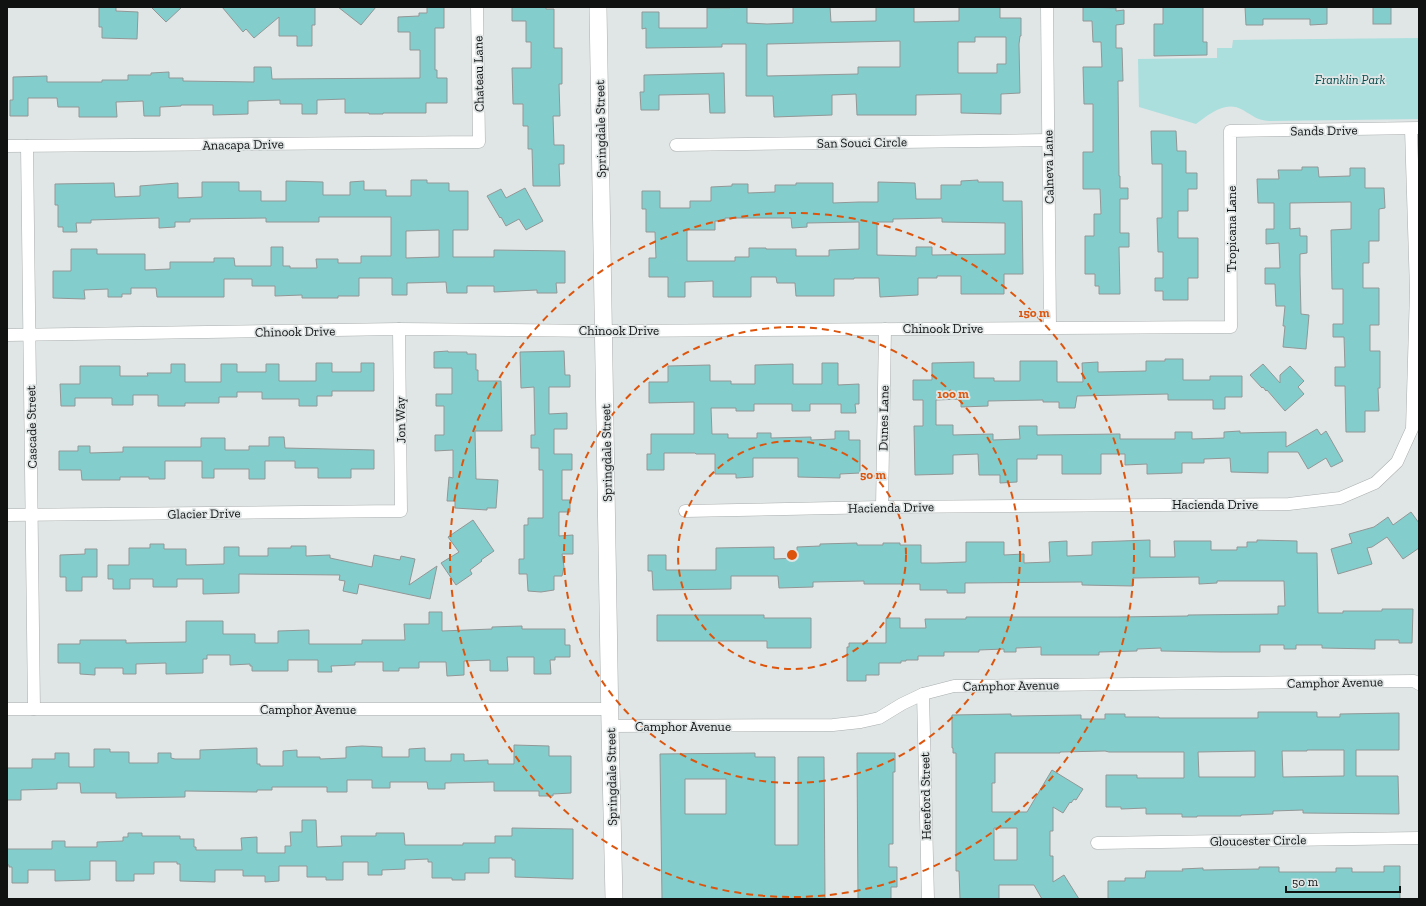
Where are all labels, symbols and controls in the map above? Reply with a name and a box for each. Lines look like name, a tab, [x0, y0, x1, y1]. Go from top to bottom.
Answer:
street label: Chateau Lane	[470, 36, 487, 112]
park label: Franklin Park	[1315, 72, 1385, 87]
street label: Springdale Street	[592, 80, 609, 178]
street label: Sands Drive	[1290, 122, 1358, 139]
street label: Calneva Lane	[1040, 130, 1057, 204]
street label: San Souci Circle	[817, 134, 907, 151]
street label: Anacapa Drive	[202, 136, 284, 153]
street label: Tropicana Lane	[1224, 186, 1239, 272]
text: 150 m	[1019, 306, 1050, 320]
street label: Chinook Drive	[903, 321, 983, 336]
street label: Chinook Drive	[255, 323, 335, 340]
street label: Chinook Drive	[579, 323, 659, 338]
street label: Cascade Street	[23, 385, 40, 469]
street label: Dunes Lane	[875, 385, 892, 451]
text: 100 m	[937, 387, 969, 401]
street label: Jon Way	[393, 396, 408, 443]
street label: Springdale Street	[598, 404, 615, 502]
text: 50 m	[860, 468, 886, 482]
street label: Hacienda Drive	[1172, 497, 1258, 512]
street label: Hacienda Drive	[848, 499, 934, 516]
street label: Glacier Drive	[167, 505, 241, 522]
centre of rings	[785, 548, 799, 562]
street label: Camphor Avenue	[1287, 674, 1383, 691]
street label: Camphor Avenue	[963, 677, 1059, 694]
street label: Camphor Avenue	[260, 702, 356, 717]
street label: Camphor Avenue	[635, 719, 731, 734]
street label: Springdale Street	[603, 728, 620, 826]
street label: Hereford Street	[917, 752, 934, 840]
street label: Gloucester Circle	[1210, 832, 1306, 849]
scale bar	[1286, 868, 1400, 894]
text: 50 m	[1292, 875, 1319, 889]

